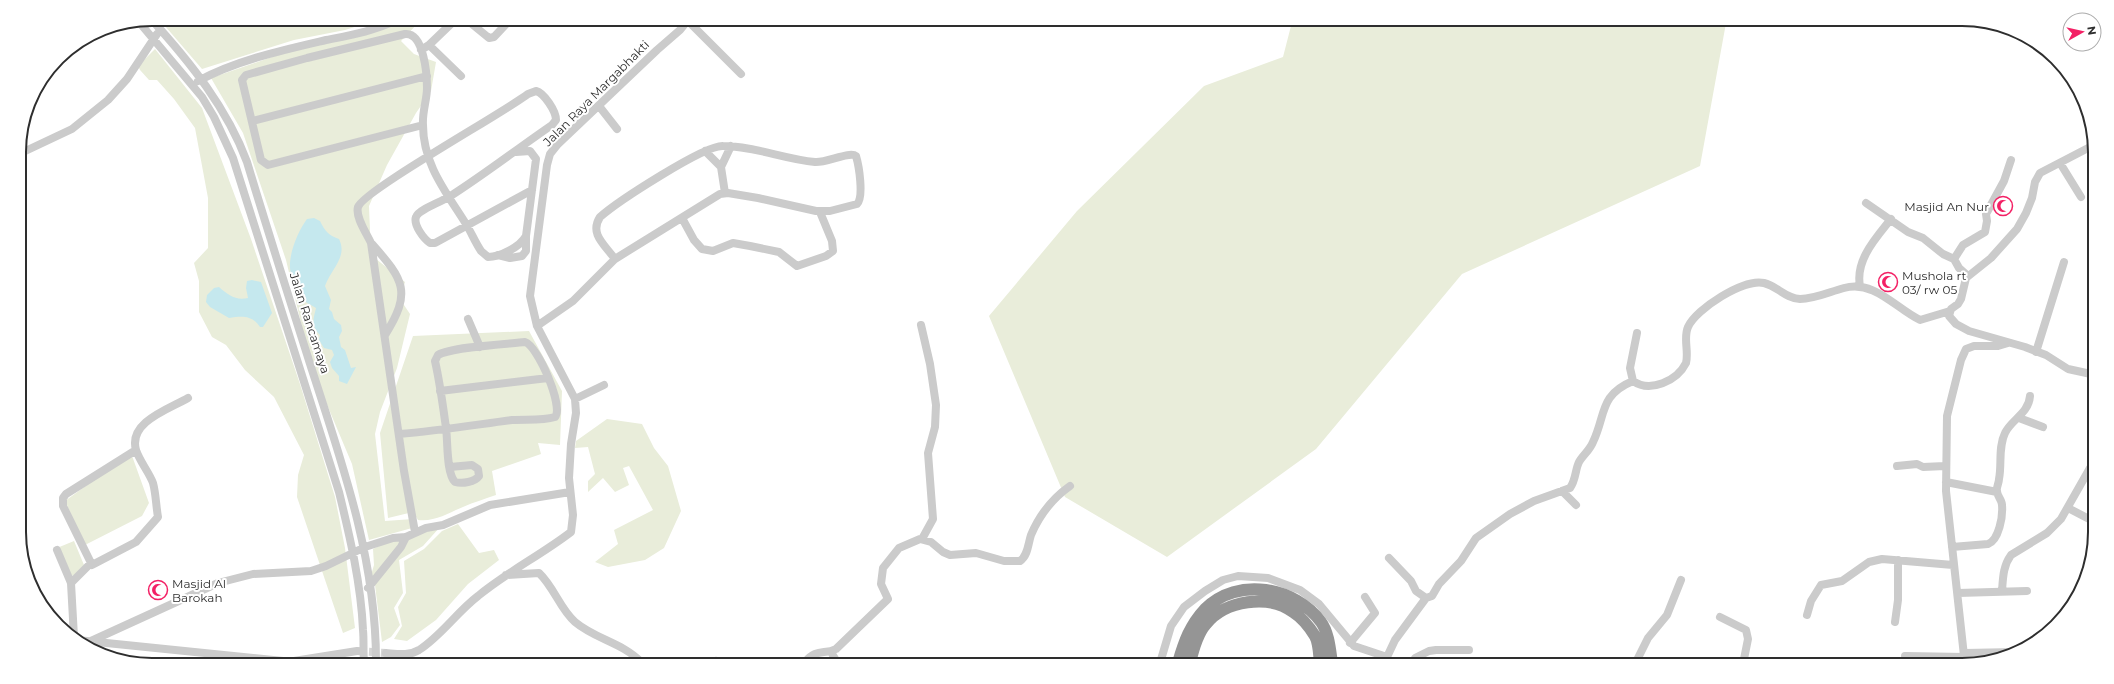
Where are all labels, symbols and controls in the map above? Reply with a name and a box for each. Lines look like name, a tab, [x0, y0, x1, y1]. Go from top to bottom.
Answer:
north arrow	[2062, 12, 2102, 52]
text: N	[2084, 25, 2099, 36]
street label: Jalan Raya Margabhakti	[539, 37, 652, 150]
mosque icon: Masjid An Nur	[1992, 195, 2014, 217]
place label: Masjid An Nur	[1904, 199, 1989, 214]
place label: Mushola rt 03/ rw 05	[1902, 268, 1966, 297]
street label: Jalan Rancamaya	[286, 270, 333, 375]
mosque icon: Mushola rt 03/ rw 05	[1877, 271, 1899, 293]
place label: Masjid Al Barokah	[172, 576, 226, 605]
mosque icon: Masjid Al Barokah	[147, 579, 169, 601]

